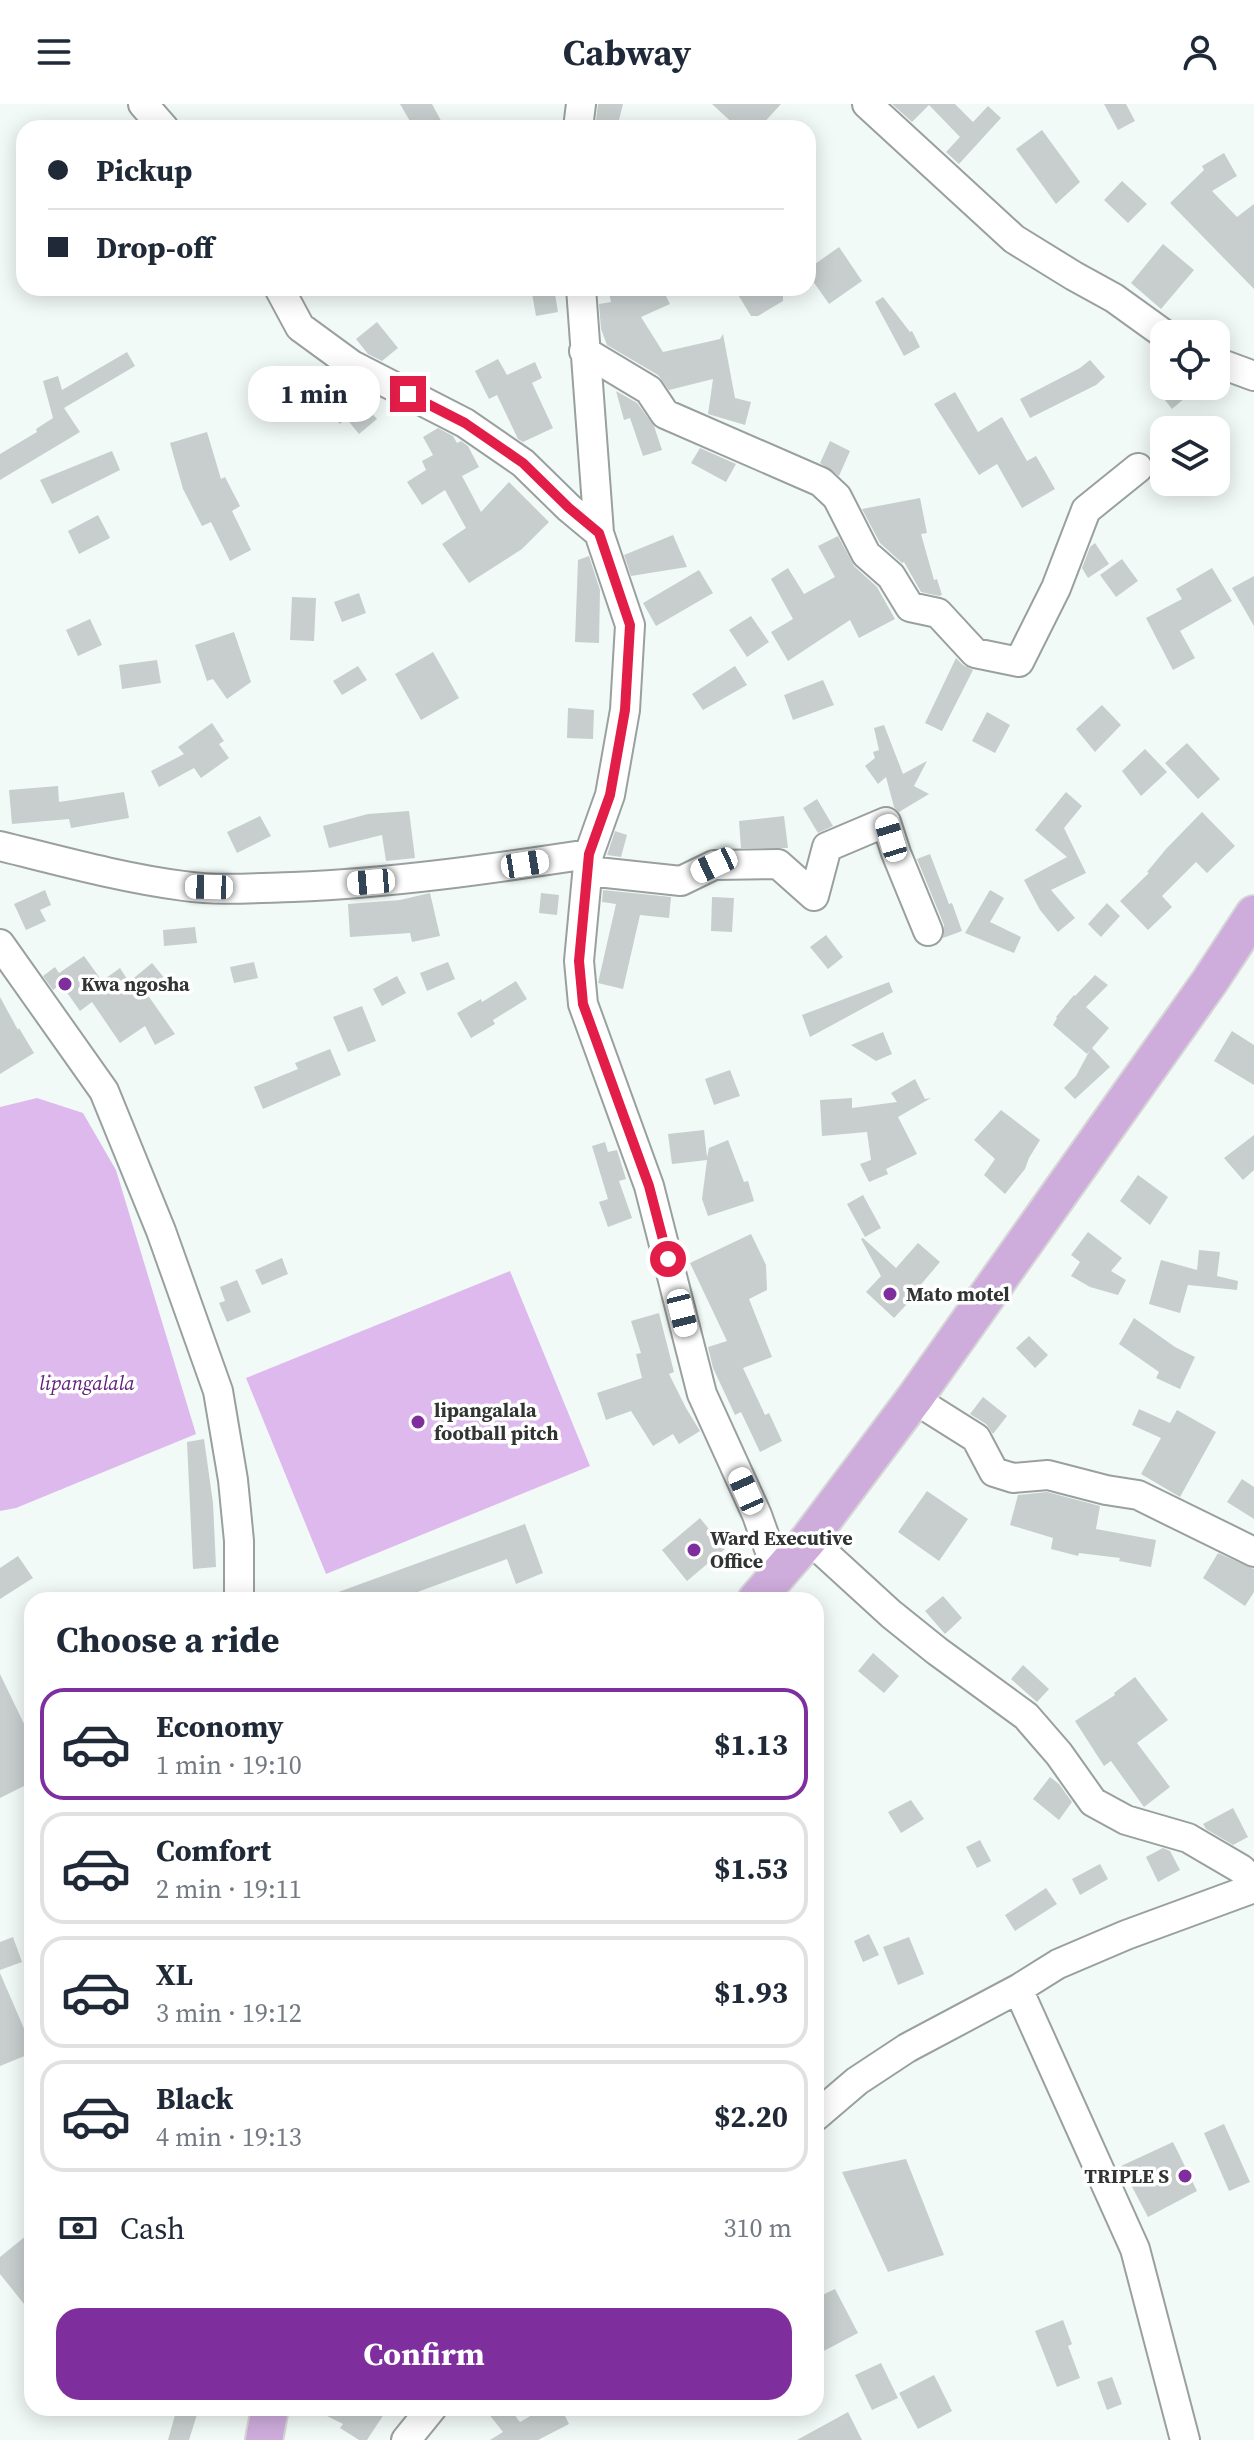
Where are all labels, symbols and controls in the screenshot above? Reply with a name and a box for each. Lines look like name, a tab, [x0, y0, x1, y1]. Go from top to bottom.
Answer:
text: Cabway	[563, 28, 691, 77]
icon: menu	[32, 30, 76, 74]
icon: person	[1178, 30, 1222, 74]
text: Pickup	[96, 150, 192, 191]
text: Drop-off	[96, 227, 214, 268]
map controls	[1150, 320, 1230, 496]
button: locate	[1150, 320, 1230, 400]
callout: 1 min	[248, 366, 380, 422]
text: 1 min	[280, 376, 348, 412]
route end	[390, 376, 426, 412]
button: layers	[1150, 416, 1230, 496]
car	[873, 812, 909, 864]
car	[687, 844, 741, 886]
car	[499, 848, 551, 880]
car	[346, 868, 396, 896]
car	[185, 875, 233, 899]
place label: Kwa ngosha	[81, 970, 190, 998]
marker: Kwa ngosha	[56, 975, 74, 993]
route start	[650, 1241, 686, 1277]
place label: Mato motel	[906, 1280, 1010, 1308]
marker: Mato motel	[881, 1285, 899, 1303]
car	[665, 1287, 699, 1339]
park label: lipangalala	[39, 1369, 135, 1397]
place label: lipangalala football pitch	[434, 1396, 558, 1447]
marker: lipangalala football pitch	[409, 1413, 427, 1431]
car	[725, 1464, 767, 1518]
place label: Ward Executive Office	[710, 1524, 853, 1575]
marker: Ward Executive Office	[685, 1541, 703, 1559]
text: Choose a ride	[56, 1615, 279, 1664]
text: Economy	[156, 1706, 284, 1747]
icon: car	[60, 1708, 132, 1780]
text: $1.13	[714, 1724, 788, 1765]
text: 1 min · 19:10	[156, 1747, 302, 1783]
text: Comfort	[156, 1830, 271, 1871]
icon: car	[60, 1832, 132, 1904]
text: $1.53	[714, 1848, 788, 1889]
text: 2 min · 19:11	[156, 1871, 302, 1907]
text: XL	[156, 1954, 193, 1995]
icon: car	[60, 1956, 132, 2028]
text: $1.93	[714, 1972, 788, 2013]
text: 3 min · 19:12	[156, 1995, 302, 2031]
text: Black	[156, 2078, 233, 2119]
icon: car	[60, 2080, 132, 2152]
text: $2.20	[714, 2096, 788, 2137]
text: 4 min · 19:13	[156, 2119, 302, 2155]
place label: TRIPLE S	[1084, 2162, 1169, 2190]
marker: TRIPLE S	[1176, 2167, 1194, 2185]
icon: cash	[56, 2206, 100, 2250]
text: Cash	[120, 2208, 185, 2249]
text: 310 m	[724, 2210, 792, 2246]
button: Confirm	[56, 2308, 792, 2400]

